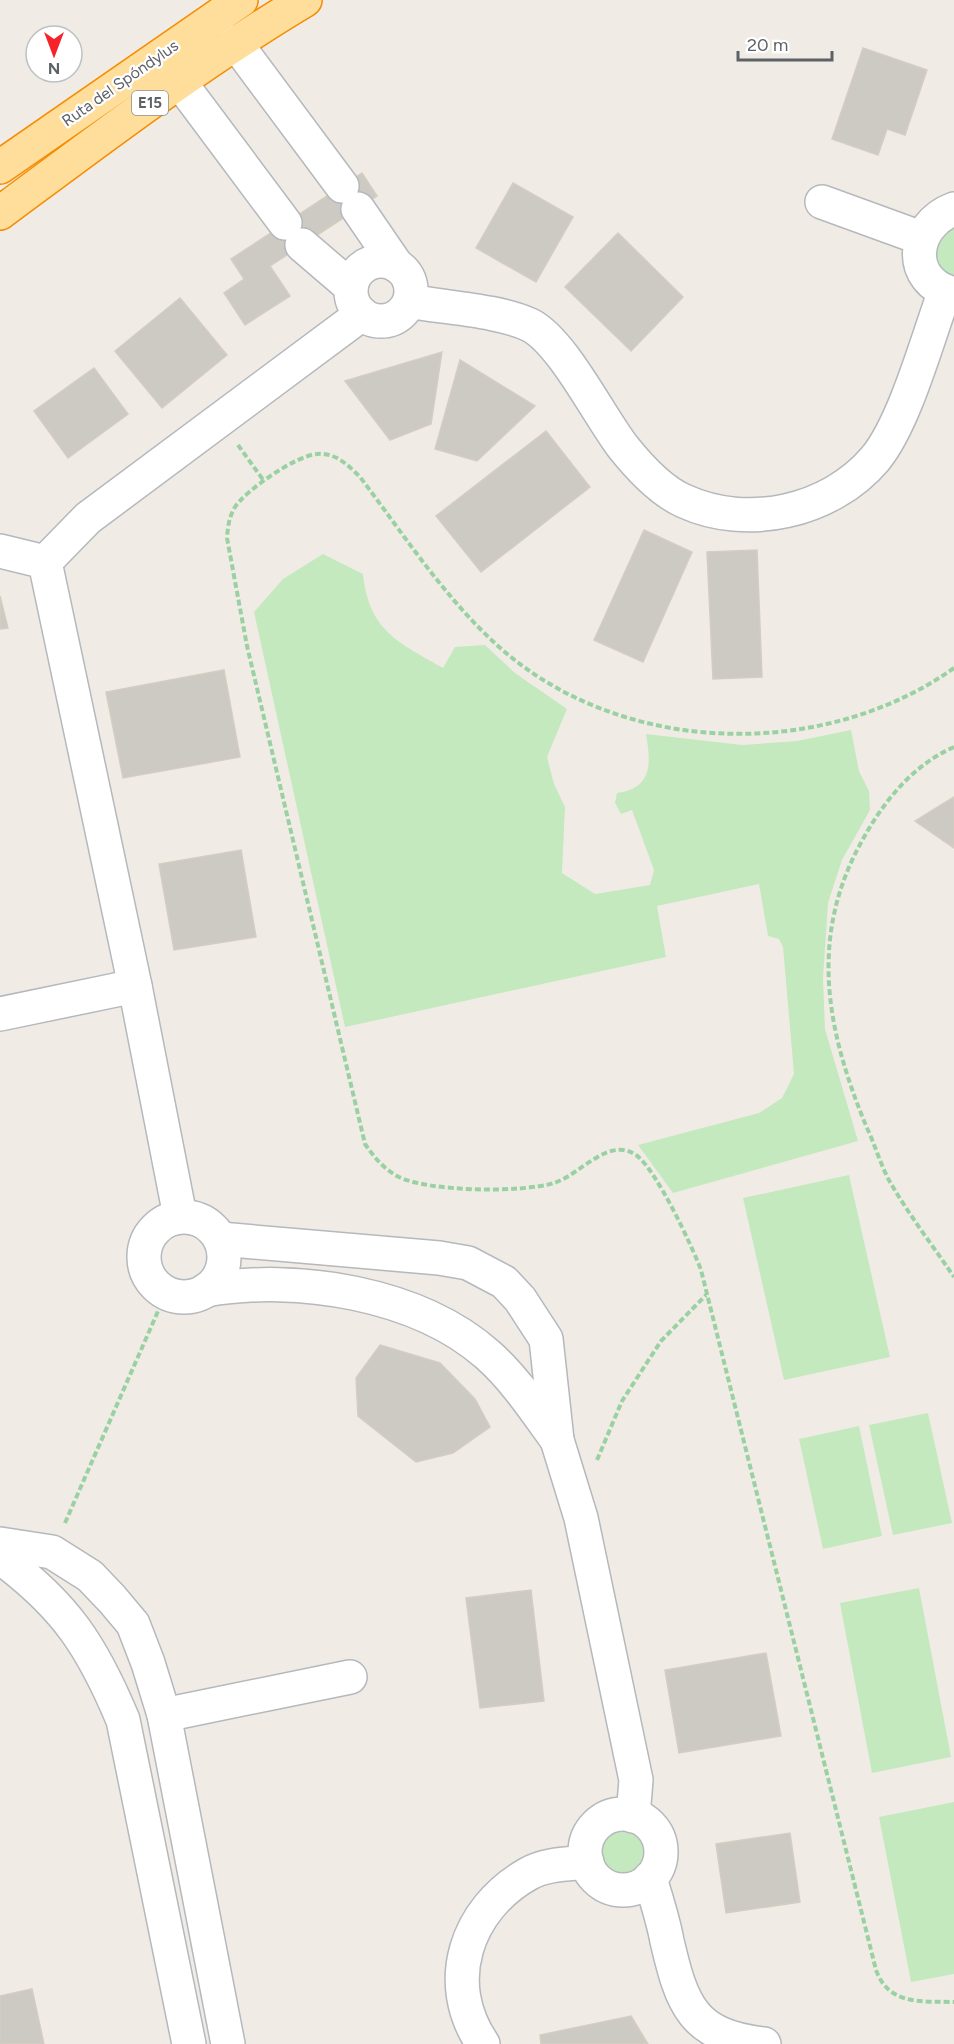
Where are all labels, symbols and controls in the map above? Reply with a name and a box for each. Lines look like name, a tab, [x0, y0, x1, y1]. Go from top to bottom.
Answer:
north arrow	[24, 24, 84, 84]
scale bar	[738, 24, 832, 62]
text: 20 m	[747, 34, 788, 56]
street label: Ruta del Spóndylus	[58, 36, 182, 130]
text: N	[48, 59, 60, 78]
road number: E15	[132, 91, 168, 115]

